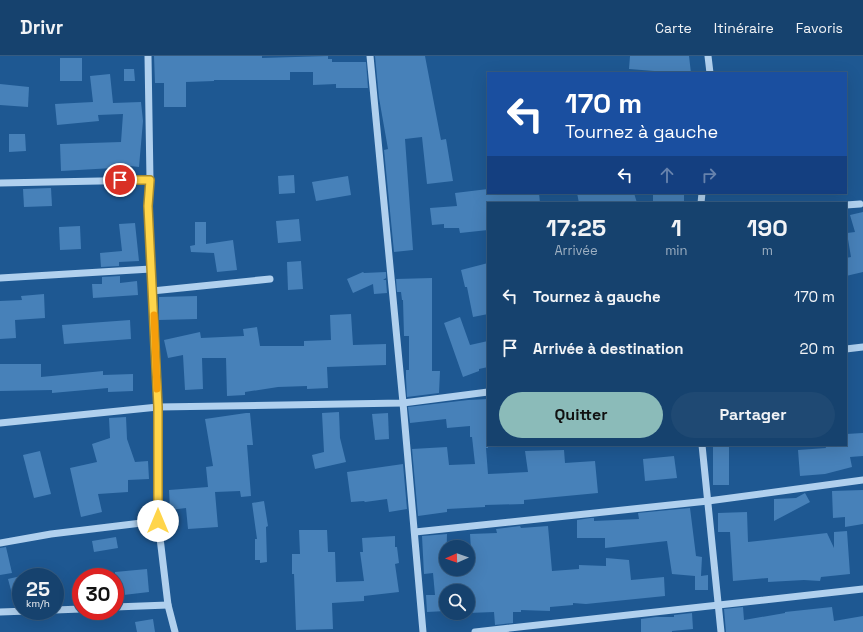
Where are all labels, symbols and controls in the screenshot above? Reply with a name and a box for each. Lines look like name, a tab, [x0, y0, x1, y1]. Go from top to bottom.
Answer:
text: Drivr	[20, 15, 63, 40]
text: Carte	[655, 19, 692, 37]
text: Itinéraire	[714, 19, 774, 37]
text: Favoris	[796, 19, 843, 37]
text: 170 m	[565, 85, 642, 121]
icon: left	[499, 88, 551, 140]
text: Tournez à gauche	[565, 120, 718, 143]
pin	[103, 163, 137, 197]
icon: left	[614, 164, 636, 186]
icon: ahead	[656, 164, 678, 186]
icon: right	[698, 164, 720, 186]
icon: arrive	[109, 169, 131, 191]
text: 17:25	[546, 212, 606, 243]
text: 1	[671, 212, 682, 243]
text: 190	[747, 212, 788, 243]
text: Arrivée	[554, 242, 598, 259]
text: min	[665, 242, 688, 259]
text: m	[762, 242, 773, 259]
icon: left	[499, 285, 521, 307]
text: Tournez à gauche	[533, 287, 661, 306]
text: 170 m	[794, 287, 835, 306]
icon: arrive	[499, 337, 521, 359]
text: Arrivée à destination	[533, 339, 683, 358]
text: 20 m	[800, 339, 835, 358]
button: Quitter	[499, 392, 663, 438]
button: Partager	[671, 392, 835, 438]
position arrow	[137, 500, 179, 542]
north arrow	[439, 540, 475, 576]
map controls	[439, 540, 475, 620]
speed limit sign: 30	[72, 568, 124, 620]
text: 25	[26, 576, 50, 602]
button: search	[439, 584, 475, 620]
text: km/h	[26, 597, 50, 610]

